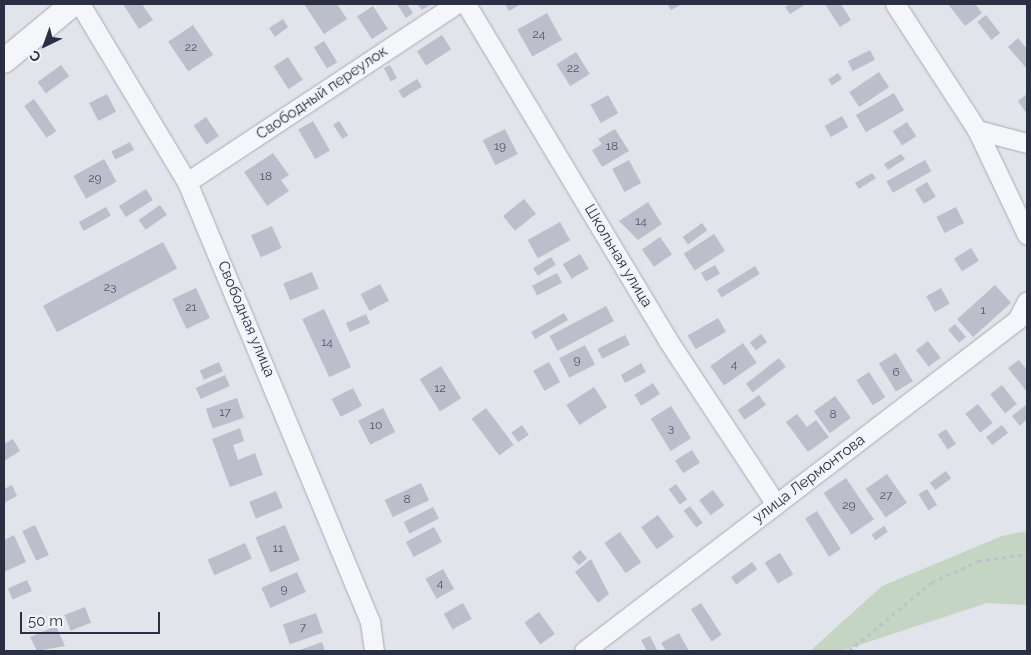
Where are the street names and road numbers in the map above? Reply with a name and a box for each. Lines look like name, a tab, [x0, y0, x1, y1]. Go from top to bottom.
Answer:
street label: Свободный переулок	[253, 42, 391, 144]
street label: Школьная улица	[580, 201, 656, 311]
street label: Свободная улица	[213, 258, 279, 380]
street label: улица Лермонтова	[749, 431, 869, 527]

